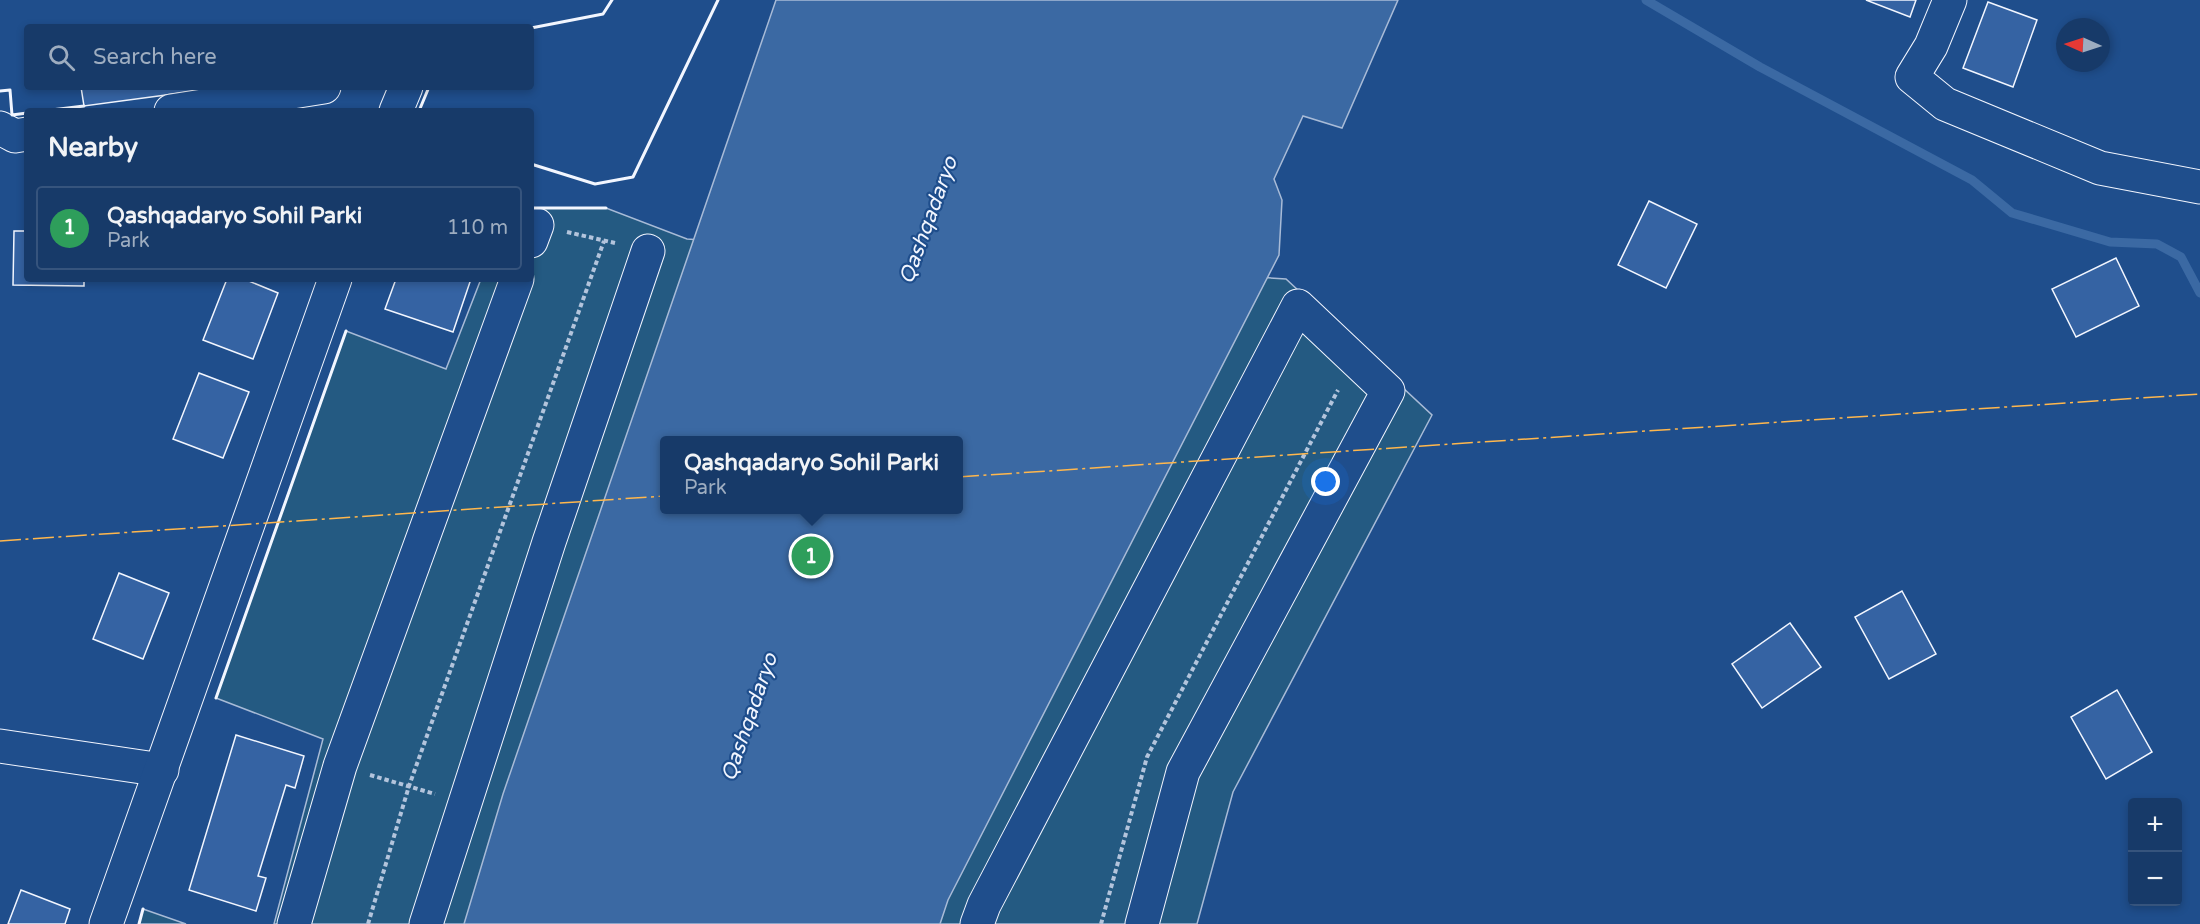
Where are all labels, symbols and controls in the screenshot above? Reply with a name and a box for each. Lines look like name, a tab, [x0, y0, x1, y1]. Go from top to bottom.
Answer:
north arrow	[2056, 18, 2110, 72]
search box	[24, 24, 534, 90]
icon: search	[45, 41, 78, 74]
text: Search here	[93, 44, 217, 70]
text: Nearby	[48, 132, 138, 163]
water label: Qashqadaryo	[894, 152, 963, 287]
text: Qashqadaryo Sohil Parki	[107, 203, 362, 229]
text: 1	[63, 216, 76, 240]
text: 110 m	[447, 216, 508, 240]
text: Park	[107, 229, 150, 253]
popup	[660, 436, 963, 514]
text: Qashqadaryo Sohil Parki	[684, 450, 939, 476]
your location	[1311, 467, 1340, 496]
text: Park	[684, 476, 727, 500]
pin: 1	[792, 534, 830, 578]
water label: Qashqadaryo	[716, 649, 783, 784]
map controls	[2128, 798, 2182, 906]
button: +	[2128, 798, 2182, 852]
button: −	[2128, 852, 2182, 906]

